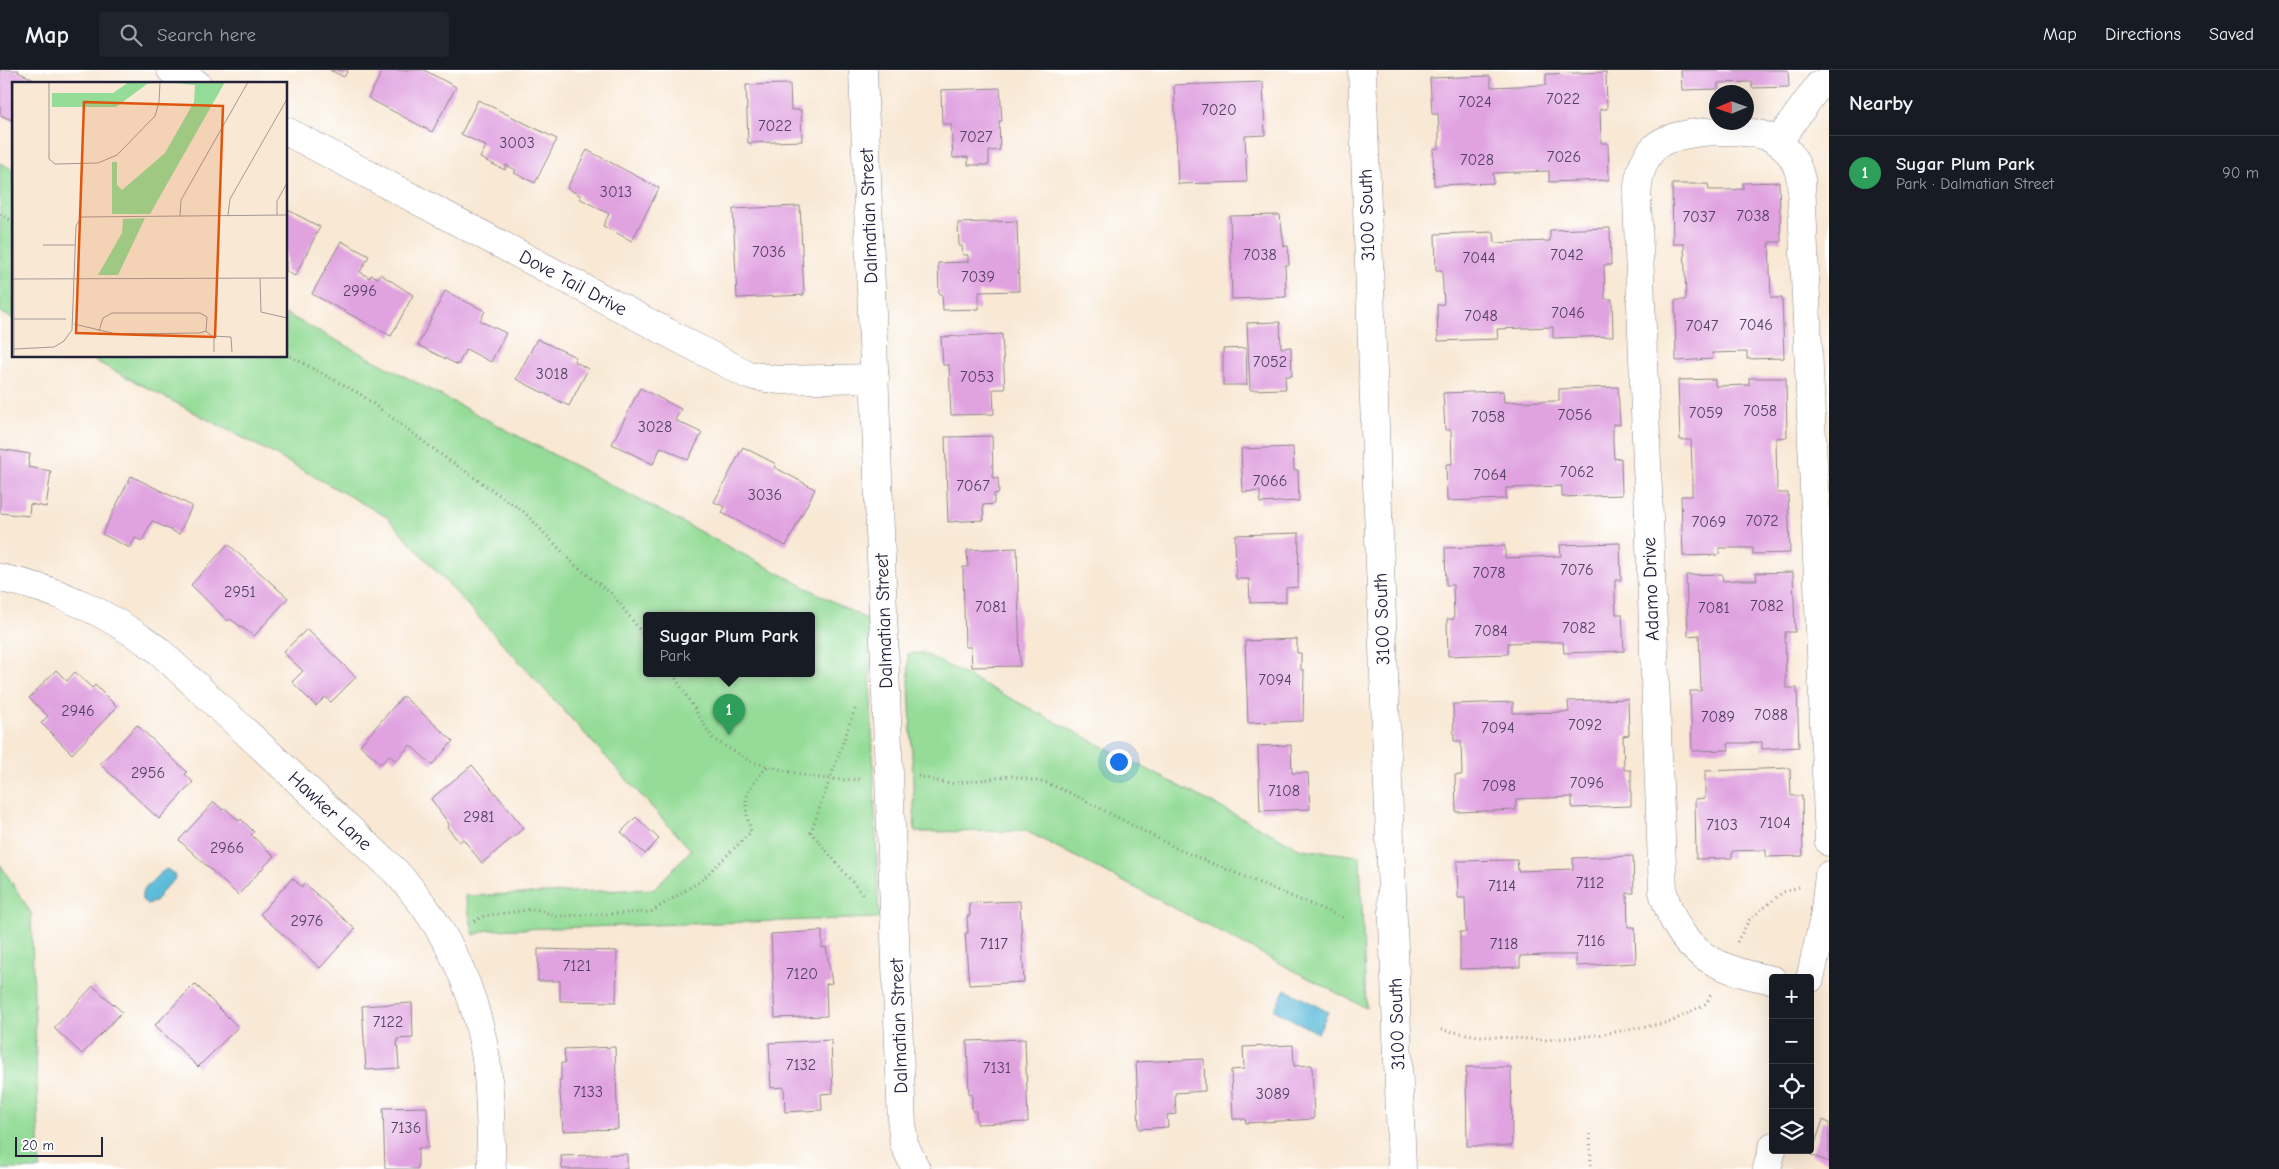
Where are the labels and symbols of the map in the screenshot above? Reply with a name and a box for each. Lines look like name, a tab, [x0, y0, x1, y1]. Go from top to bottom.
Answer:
inset map	[12, 82, 288, 358]
north arrow	[1709, 85, 1754, 130]
house number: 7022	[1546, 90, 1580, 108]
house number: 7024	[1458, 93, 1492, 111]
house number: 7020	[1201, 101, 1237, 119]
house number: 7022	[758, 117, 792, 135]
house number: 7027	[959, 128, 993, 146]
house number: 3003	[499, 134, 535, 152]
street label: Dalmatian Street	[856, 147, 882, 284]
house number: 7026	[1547, 148, 1581, 166]
house number: 7028	[1460, 151, 1494, 169]
street label: 3100 South	[1354, 168, 1380, 262]
house number: 3013	[600, 183, 632, 201]
house number: 7038	[1736, 207, 1770, 225]
house number: 7037	[1683, 208, 1716, 226]
house number: 7036	[752, 243, 786, 261]
street label: Dove Tail Drive	[515, 245, 631, 321]
house number: 7038	[1243, 246, 1277, 264]
house number: 7042	[1550, 246, 1584, 264]
house number: 7044	[1463, 249, 1495, 267]
house number: 7039	[961, 268, 995, 286]
house number: 2996	[343, 282, 377, 300]
house number: 7046	[1551, 304, 1585, 322]
house number: 7048	[1464, 307, 1498, 325]
house number: 7046	[1739, 316, 1773, 334]
house number: 7047	[1686, 317, 1719, 335]
house number: 7052	[1253, 353, 1287, 371]
house number: 3018	[536, 365, 568, 383]
house number: 7053	[960, 368, 994, 386]
house number: 7058	[1743, 402, 1777, 420]
house number: 7059	[1689, 404, 1723, 422]
house number: 7056	[1558, 406, 1592, 424]
house number: 7058	[1471, 408, 1505, 426]
house number: 3028	[638, 418, 672, 436]
house number: 7062	[1560, 463, 1594, 481]
house number: 7064	[1473, 466, 1507, 484]
house number: 7066	[1253, 472, 1287, 490]
house number: 7067	[956, 477, 990, 495]
house number: 3036	[748, 486, 782, 504]
house number: 7072	[1745, 512, 1779, 530]
house number: 7069	[1692, 513, 1726, 531]
street label: Adamo Drive	[1638, 537, 1664, 641]
street label: Dalmatian Street	[871, 552, 897, 689]
house number: 7076	[1560, 561, 1594, 579]
house number: 7078	[1472, 564, 1506, 582]
street label: 3100 South	[1369, 572, 1395, 666]
house number: 2951	[224, 583, 256, 601]
house number: 7082	[1750, 597, 1784, 615]
house number: 7081	[975, 598, 1007, 616]
house number: 7081	[1698, 599, 1730, 617]
house number: 7082	[1562, 619, 1596, 637]
house number: 7084	[1474, 622, 1508, 640]
house number: 7094	[1258, 671, 1292, 689]
pin: 1	[713, 694, 745, 735]
house number: 2946	[61, 702, 95, 720]
house number: 7088	[1754, 706, 1788, 724]
house number: 7089	[1701, 708, 1735, 726]
house number: 7092	[1568, 716, 1602, 734]
house number: 7094	[1481, 719, 1515, 737]
your location	[1106, 749, 1132, 775]
house number: 2956	[131, 764, 165, 782]
street label: Hawker Lane	[284, 767, 376, 855]
house number: 7096	[1570, 774, 1604, 792]
house number: 7098	[1482, 777, 1516, 795]
house number: 7108	[1268, 782, 1300, 800]
house number: 2981	[463, 808, 495, 826]
house number: 7104	[1759, 814, 1791, 832]
house number: 7103	[1706, 816, 1738, 834]
house number: 2966	[210, 839, 244, 857]
house number: 7112	[1576, 874, 1604, 892]
house number: 7114	[1488, 877, 1516, 895]
house number: 2976	[291, 912, 324, 930]
house number: 7116	[1577, 932, 1605, 950]
house number: 7117	[980, 935, 1008, 953]
house number: 7118	[1490, 935, 1518, 953]
house number: 7121	[563, 957, 591, 975]
street label: Dalmatian Street	[886, 957, 912, 1094]
house number: 7120	[786, 965, 818, 983]
street label: 3100 South	[1384, 977, 1410, 1071]
house number: 7122	[373, 1013, 403, 1031]
house number: 7132	[786, 1056, 816, 1074]
house number: 7131	[983, 1059, 1011, 1077]
house number: 7133	[573, 1083, 603, 1101]
house number: 3089	[1256, 1085, 1290, 1103]
house number: 7136	[391, 1119, 421, 1137]
scale bar	[15, 1134, 102, 1157]

